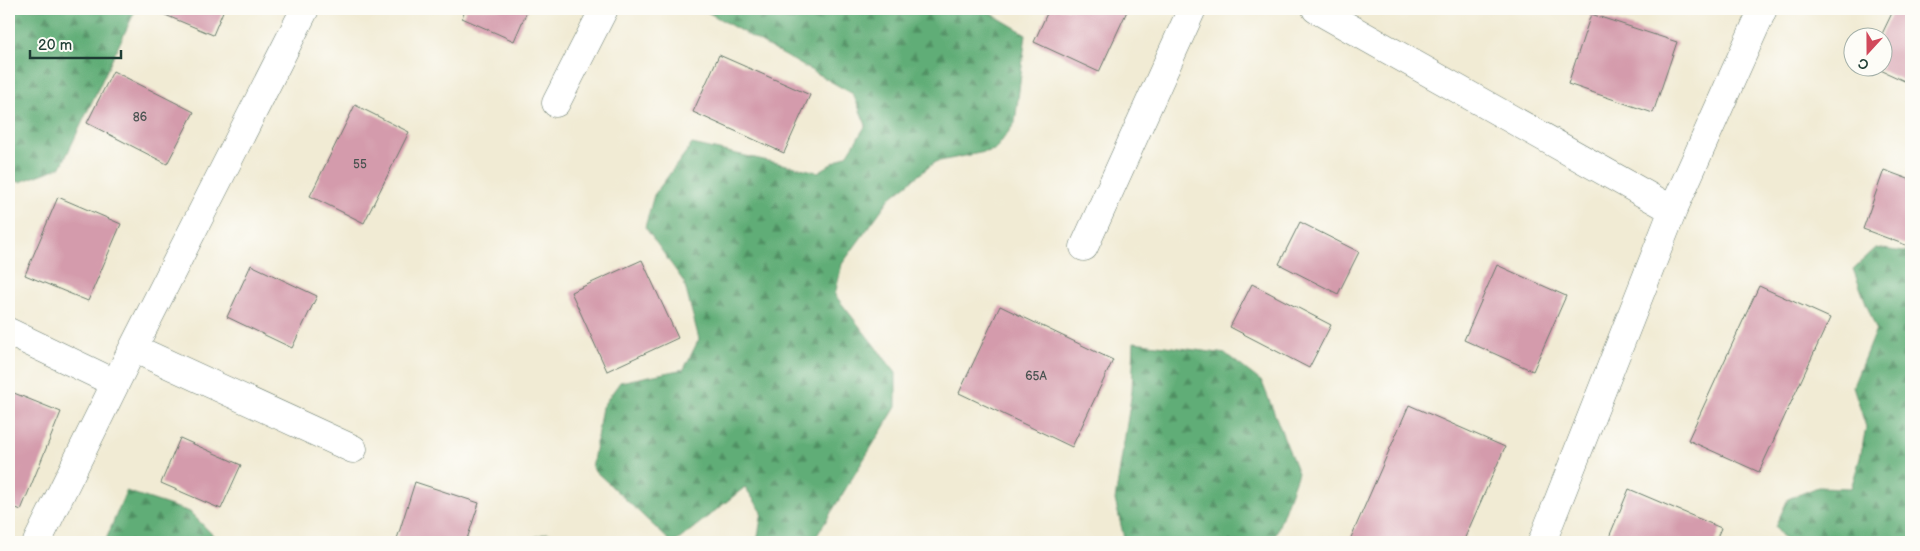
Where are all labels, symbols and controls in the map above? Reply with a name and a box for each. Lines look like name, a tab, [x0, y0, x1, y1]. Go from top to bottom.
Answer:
scale bar	[30, 28, 121, 60]
north arrow	[1842, 28, 1892, 78]
text: 20 m	[38, 36, 72, 55]
text: С	[1856, 54, 1871, 73]
house number: 86	[133, 110, 147, 125]
house number: 55	[353, 157, 367, 172]
house number: 65А	[1025, 369, 1047, 384]

